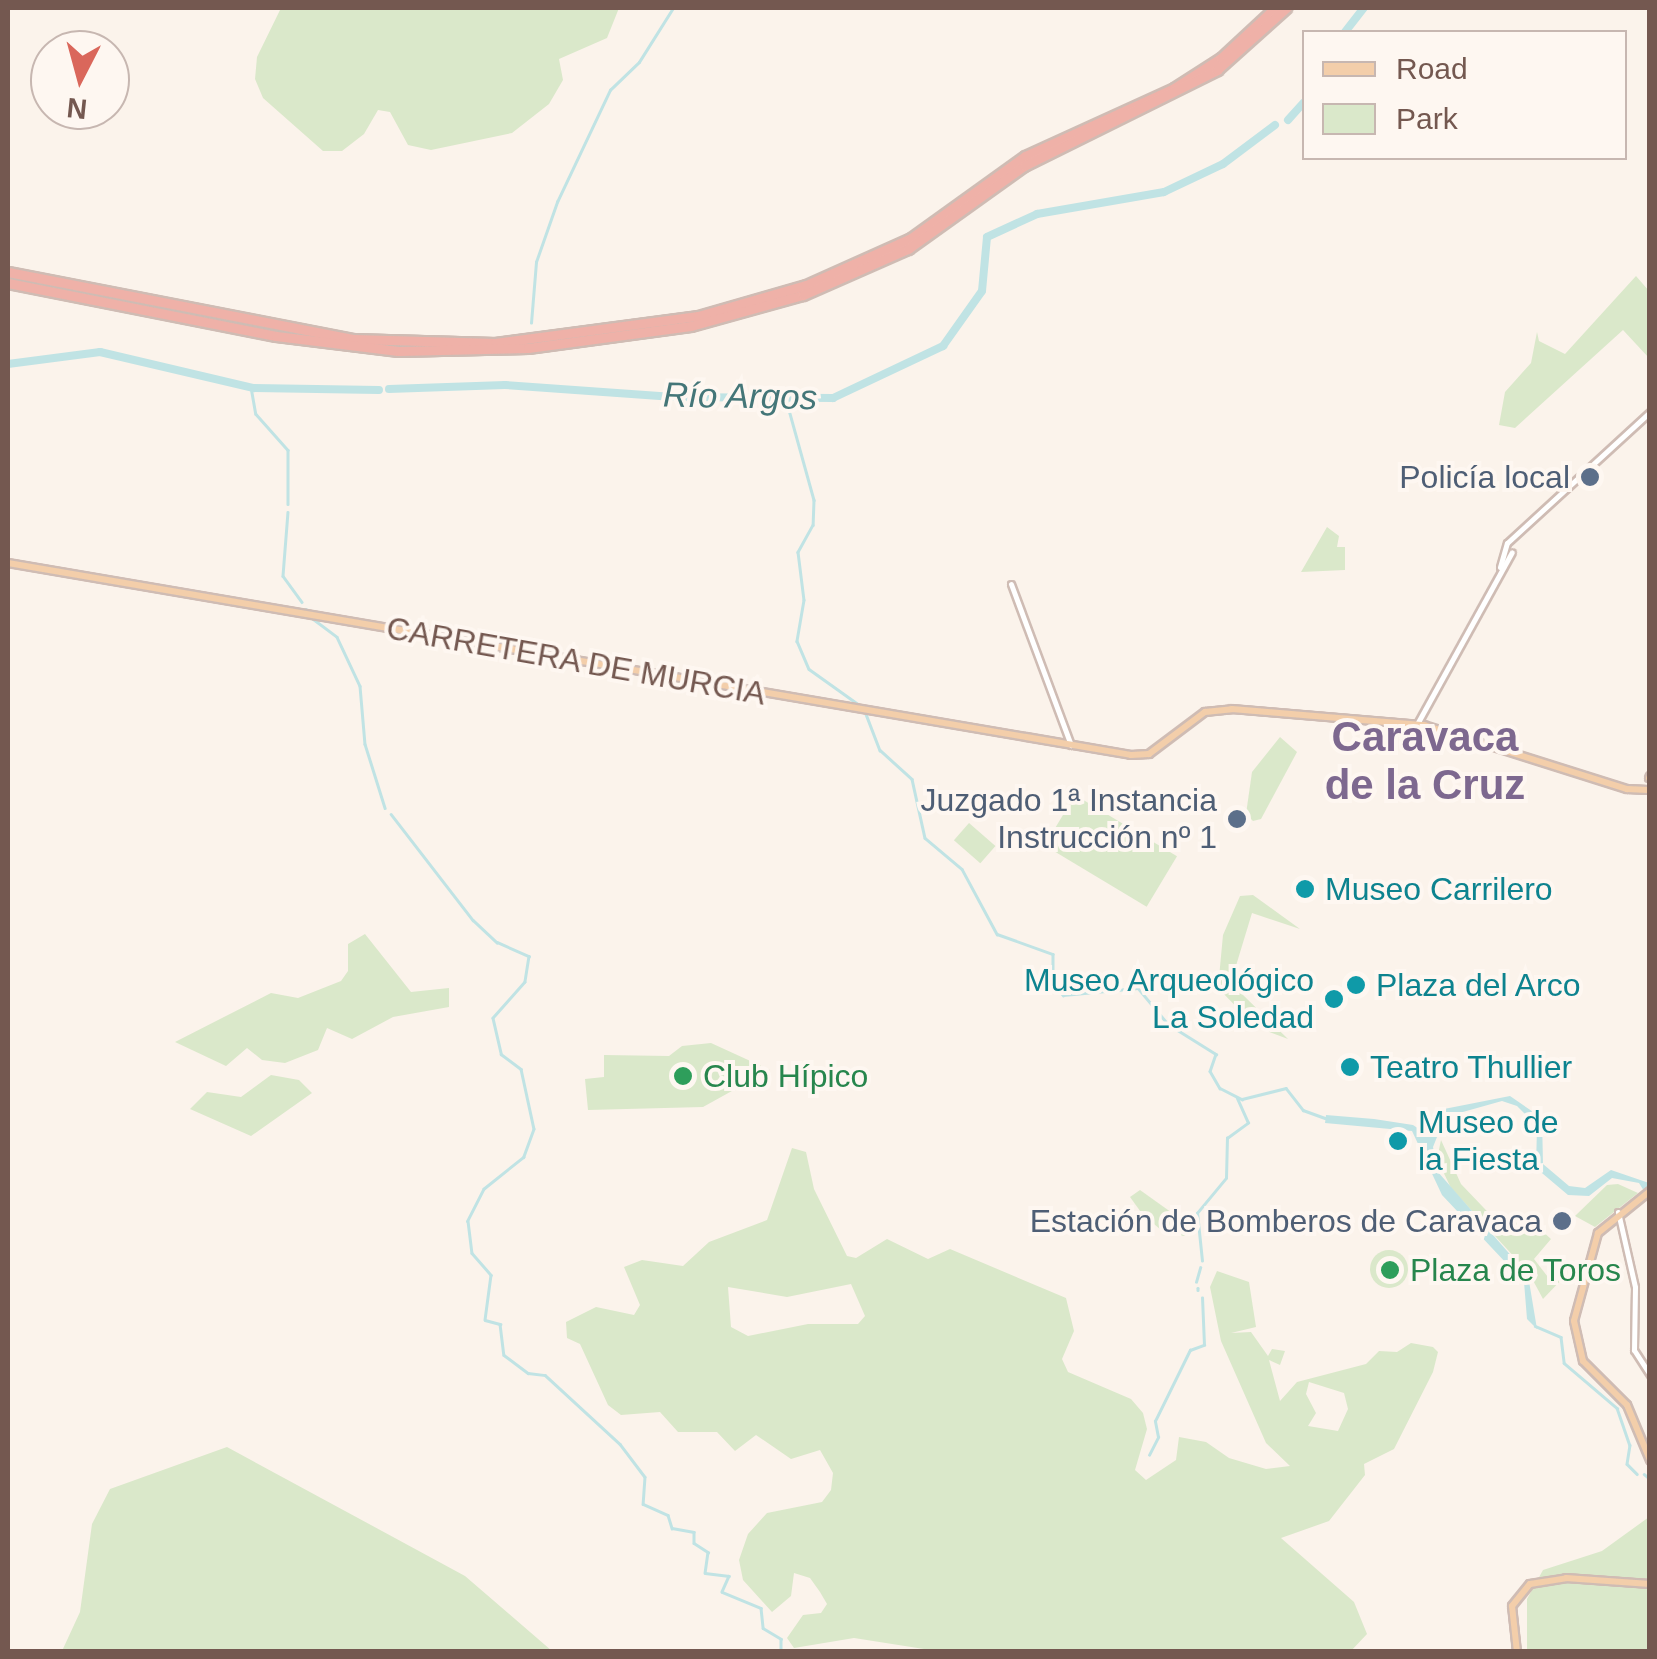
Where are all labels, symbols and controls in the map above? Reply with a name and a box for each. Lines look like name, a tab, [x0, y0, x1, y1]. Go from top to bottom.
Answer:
north arrow	[30, 30, 130, 130]
legend	[1302, 30, 1627, 160]
text: Road	[1396, 52, 1468, 85]
text: N	[65, 92, 89, 125]
text: Park	[1396, 102, 1458, 135]
water label: Río Argos	[662, 374, 818, 418]
place label: Policía local	[1399, 458, 1570, 496]
marker: Policía local	[1579, 466, 1601, 488]
street label: CARRETERA DE MURCIA	[383, 609, 769, 713]
district label: Caravaca de la Cruz	[1325, 712, 1525, 810]
place label: Juzgado 1ª Instancia Instrucción nº 1	[921, 782, 1217, 857]
marker: Juzgado 1ª Instancia Instrucción nº 1	[1226, 808, 1248, 830]
place label: Museo Carrilero	[1325, 870, 1553, 908]
marker: Museo Carrilero	[1294, 878, 1316, 900]
place label: Museo Arqueológico La Soledad	[1022, 962, 1314, 1037]
place label: Plaza del Arco	[1376, 966, 1582, 1004]
marker: Plaza del Arco	[1345, 974, 1367, 996]
marker: Museo Arqueológico La Soledad	[1323, 988, 1345, 1010]
place label: Teatro Thullier	[1370, 1048, 1573, 1086]
marker: Teatro Thullier	[1339, 1056, 1361, 1078]
place label: Club Hípico	[703, 1057, 868, 1095]
marker: Club Hípico	[672, 1065, 694, 1087]
place label: Museo de la Fiesta	[1418, 1104, 1559, 1179]
marker: Museo de la Fiesta	[1387, 1130, 1409, 1152]
place label: Estación de Bomberos de Caravaca	[1030, 1202, 1542, 1240]
marker: Estación de Bomberos de Caravaca	[1551, 1210, 1573, 1232]
place label: Plaza de Toros	[1410, 1251, 1622, 1289]
marker: Plaza de Toros	[1379, 1259, 1401, 1281]

